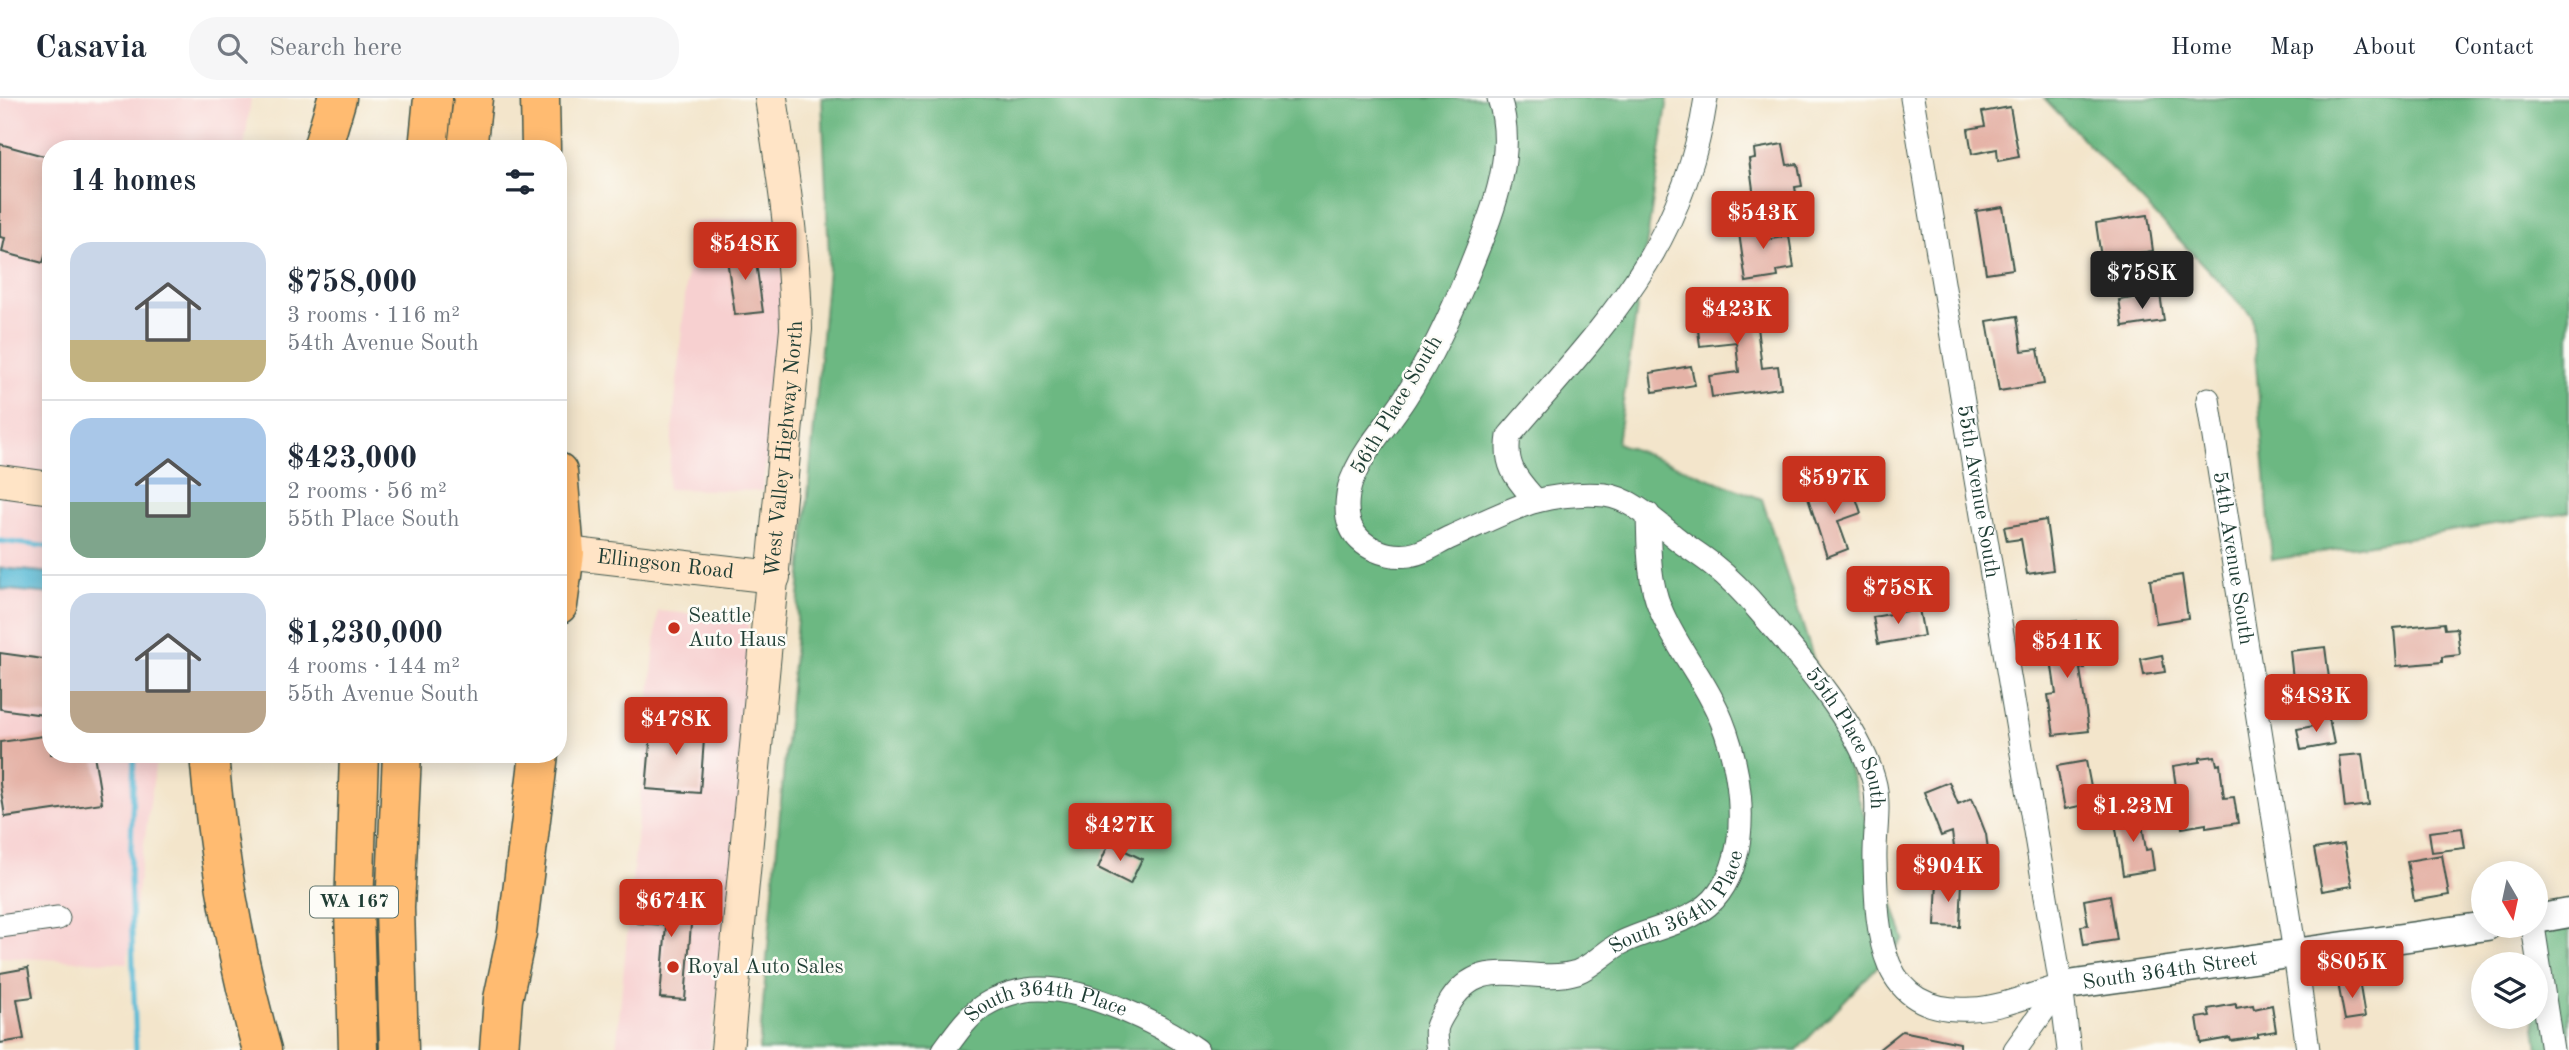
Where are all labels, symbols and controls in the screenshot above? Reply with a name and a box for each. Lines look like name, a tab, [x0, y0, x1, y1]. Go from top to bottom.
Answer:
search box	[189, 17, 679, 80]
icon: search	[213, 29, 251, 67]
text: Casavia	[35, 32, 147, 65]
text: Search here	[269, 35, 402, 61]
text: Home	[2171, 36, 2232, 60]
text: Map	[2270, 36, 2314, 60]
text: About	[2352, 36, 2416, 60]
text: Contact	[2454, 36, 2534, 60]
icon: filters	[501, 163, 539, 201]
text: 14 homes	[70, 167, 196, 197]
pin: $543K	[1714, 192, 1812, 251]
text: $543K	[1727, 202, 1799, 225]
pin: $548K	[696, 222, 794, 282]
text: $548K	[709, 233, 781, 256]
pin: $758K	[2093, 252, 2191, 311]
text: $758K	[2106, 262, 2178, 285]
text: $758,000	[287, 268, 417, 298]
icon: home	[126, 270, 210, 354]
pin: $423K	[1688, 288, 1786, 347]
text: $423K	[1701, 298, 1773, 321]
text: 3 rooms · 116 m²	[287, 304, 460, 327]
street label: West Valley Highway North	[762, 321, 807, 578]
text: 54th Avenue South	[287, 332, 479, 355]
street label: 56th Place South	[1347, 332, 1447, 478]
street label: 55th Avenue South	[1953, 403, 2003, 580]
text: $423,000	[287, 444, 417, 474]
icon: home	[126, 446, 210, 530]
pin: $597K	[1785, 456, 1883, 516]
text: $597K	[1798, 467, 1870, 490]
street label: 54th Avenue South	[2209, 470, 2257, 646]
text: 2 rooms · 56 m²	[287, 480, 447, 503]
text: 55th Place South	[287, 508, 459, 531]
street label: Ellingson Road	[596, 546, 735, 583]
pin: $758K	[1849, 566, 1947, 626]
text: $758K	[1862, 577, 1934, 600]
place label: Seattle Auto Haus	[688, 606, 786, 651]
text: $1,230,000	[287, 619, 443, 649]
marker: Seattle Auto Haus	[666, 620, 682, 636]
pin: $541K	[2018, 620, 2116, 680]
icon: home	[126, 621, 210, 705]
text: $541K	[2031, 631, 2103, 654]
text: 4 rooms · 144 m²	[287, 655, 460, 678]
street label: 55th Place South	[1801, 664, 1888, 810]
pin: $483K	[2267, 674, 2365, 734]
text: 55th Avenue South	[287, 683, 479, 706]
text: $483K	[2280, 685, 2352, 708]
pin: $478K	[627, 698, 725, 757]
text: $478K	[640, 708, 712, 731]
pin: $1.23M	[2076, 784, 2190, 844]
text: $1.23M	[2093, 795, 2173, 818]
pin: $427K	[1071, 804, 1169, 863]
text: $427K	[1084, 814, 1156, 837]
pin: $904K	[1899, 844, 1997, 904]
street label: South 364th Place	[1605, 848, 1747, 958]
text: $904K	[1912, 855, 1984, 878]
north arrow	[2471, 861, 2548, 938]
map controls	[2471, 861, 2548, 1029]
pin: $674K	[622, 880, 720, 939]
road number: WA 167	[310, 887, 398, 918]
text: $674K	[635, 890, 707, 913]
pin: $805K	[2303, 940, 2401, 1000]
street label: South 364th Street	[2081, 948, 2259, 993]
text: $805K	[2316, 951, 2388, 974]
button: layers	[2471, 952, 2548, 1029]
place label: Royal Auto Sales	[687, 957, 844, 978]
marker: Royal Auto Sales	[665, 959, 681, 975]
text: South 364th Place	[961, 978, 1130, 1027]
street label: South 364th Place	[963, 1005, 1133, 1039]

